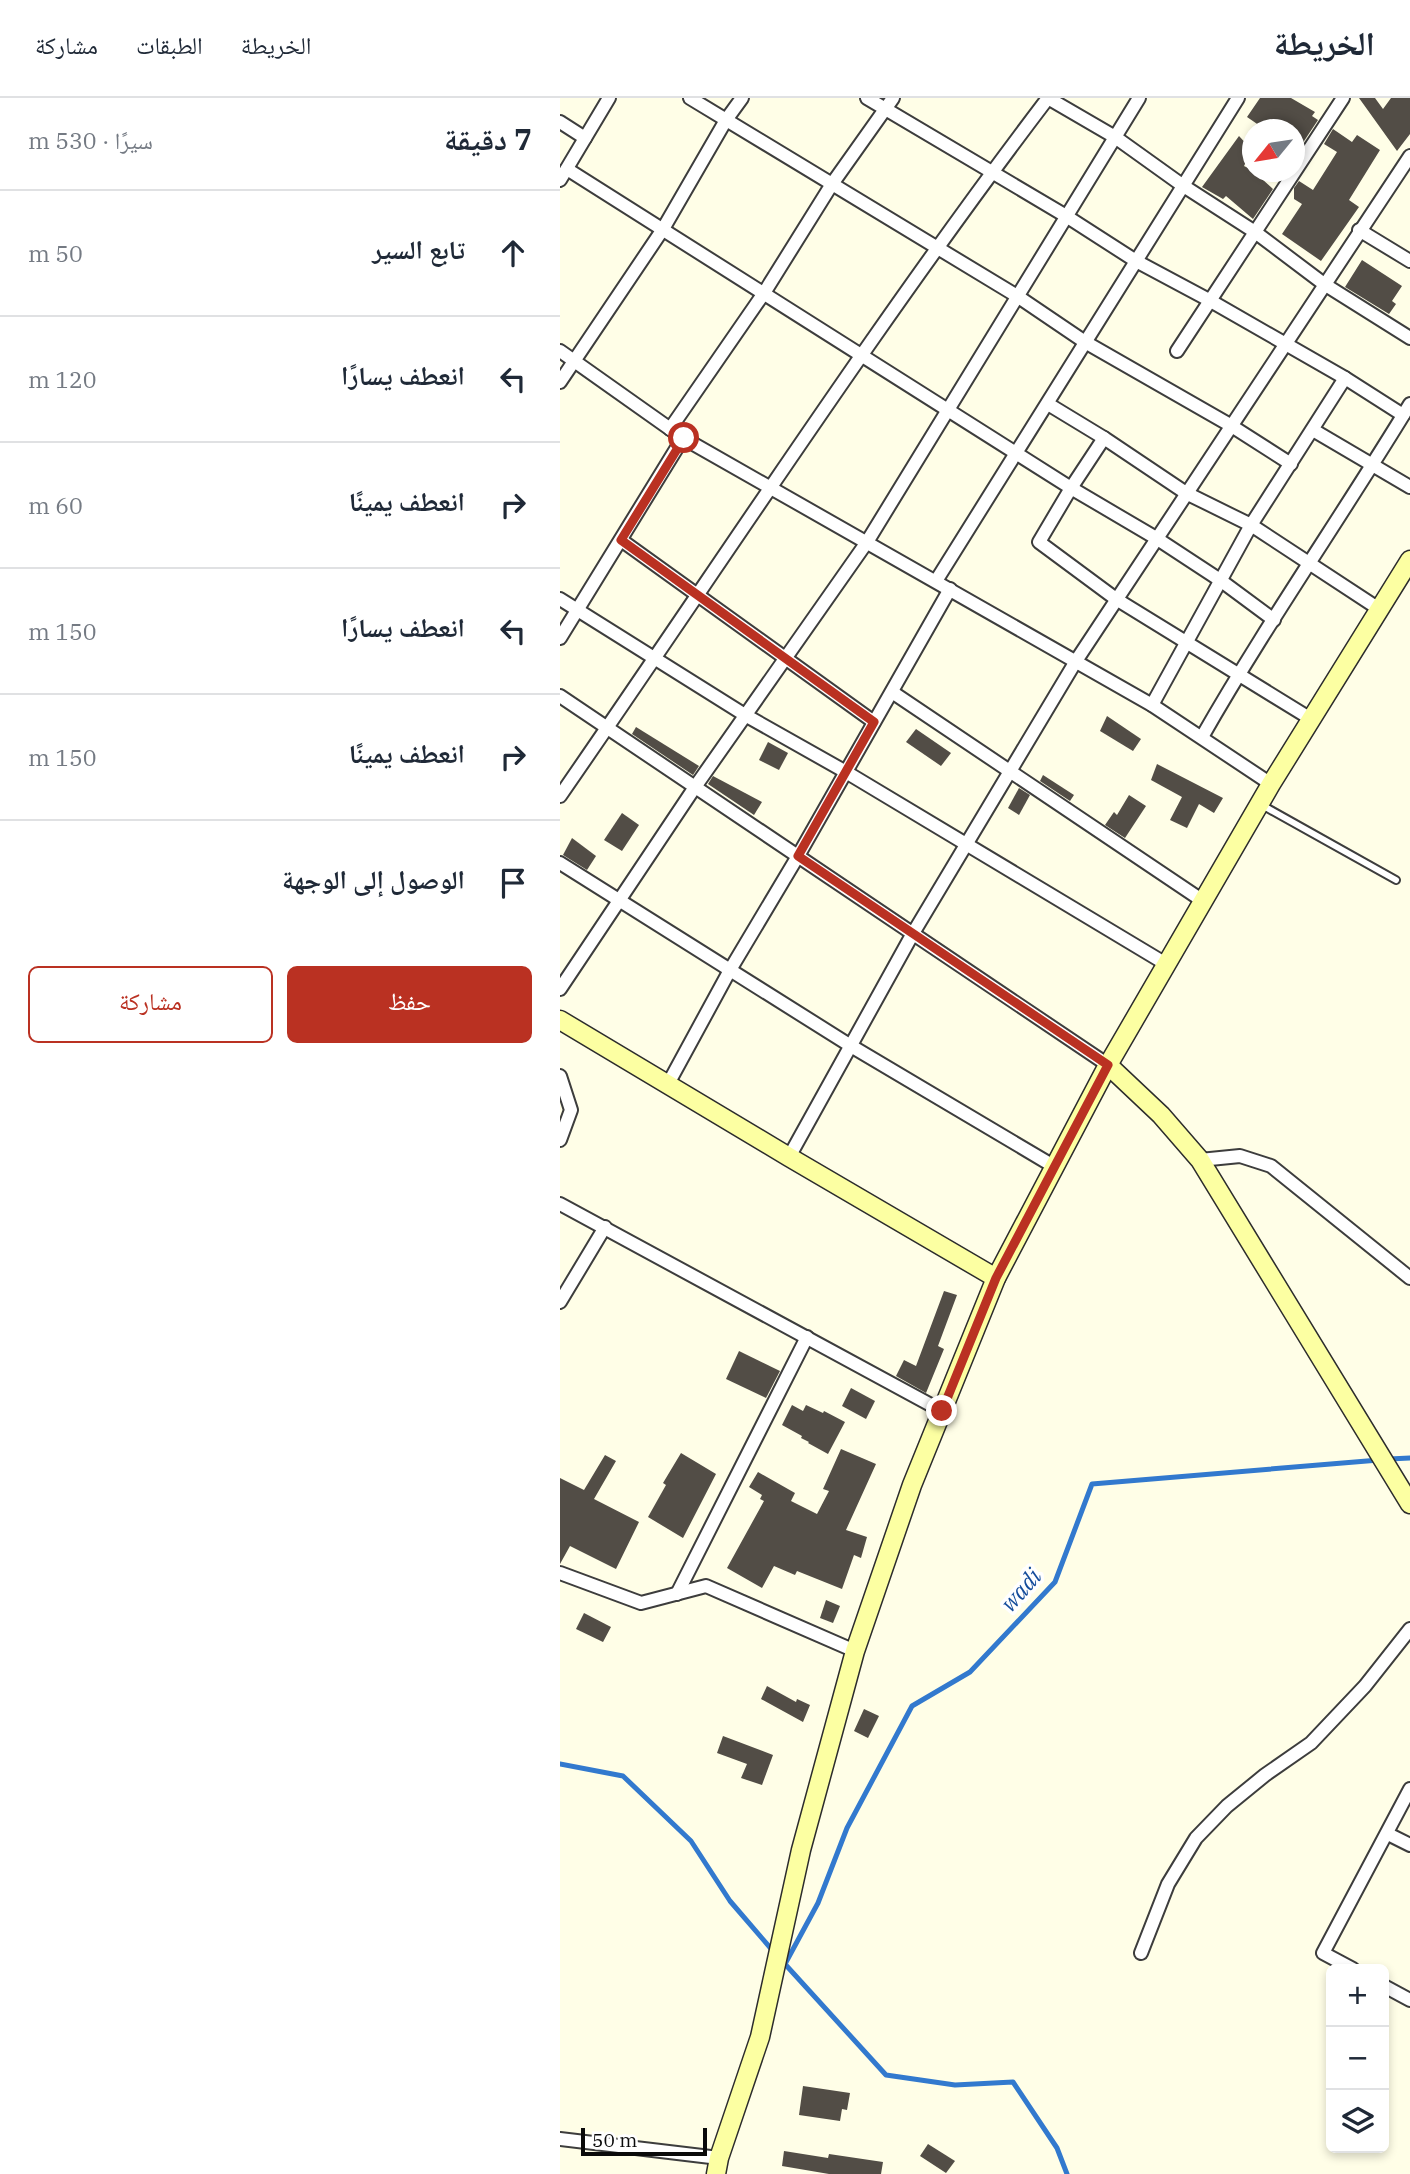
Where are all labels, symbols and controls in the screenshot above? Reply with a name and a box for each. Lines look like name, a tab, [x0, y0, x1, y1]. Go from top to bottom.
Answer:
text: الخريطة	[1274, 21, 1375, 64]
text: مشاركة	[35, 29, 98, 61]
text: الطبقات	[136, 29, 203, 61]
text: الخريطة	[241, 29, 311, 61]
text: 7 دقيقة	[444, 119, 532, 158]
north arrow	[1242, 119, 1305, 182]
text: سيرًا · 530 m	[28, 125, 153, 155]
text: تابع السير	[372, 232, 465, 266]
icon: ahead	[494, 234, 532, 272]
text: 50 m	[28, 238, 83, 268]
text: انعطف يسارًا	[341, 358, 465, 392]
icon: left	[494, 360, 532, 398]
text: 120 m	[28, 364, 97, 394]
route start	[668, 422, 699, 453]
text: انعطف يمينًا	[349, 484, 465, 518]
icon: right	[494, 486, 532, 524]
text: 60 m	[28, 490, 83, 520]
text: انعطف يسارًا	[341, 610, 465, 644]
icon: left	[494, 612, 532, 650]
text: 150 m	[28, 616, 97, 646]
text: انعطف يمينًا	[349, 736, 465, 770]
icon: right	[494, 738, 532, 776]
text: 150 m	[28, 742, 97, 772]
text: الوصول إلى الوجهة	[282, 862, 465, 896]
icon: arrive	[494, 864, 532, 902]
button: مشاركة	[28, 966, 273, 1043]
button: حفظ	[287, 966, 532, 1043]
route end	[926, 1395, 957, 1426]
water label: wadi	[993, 1561, 1047, 1617]
map controls	[1326, 1964, 1389, 2153]
button: +	[1326, 1964, 1389, 2027]
button: −	[1326, 2027, 1389, 2090]
button: layers	[1326, 2090, 1389, 2153]
scale bar	[581, 2125, 707, 2157]
text: 50 m	[592, 2128, 637, 2152]

